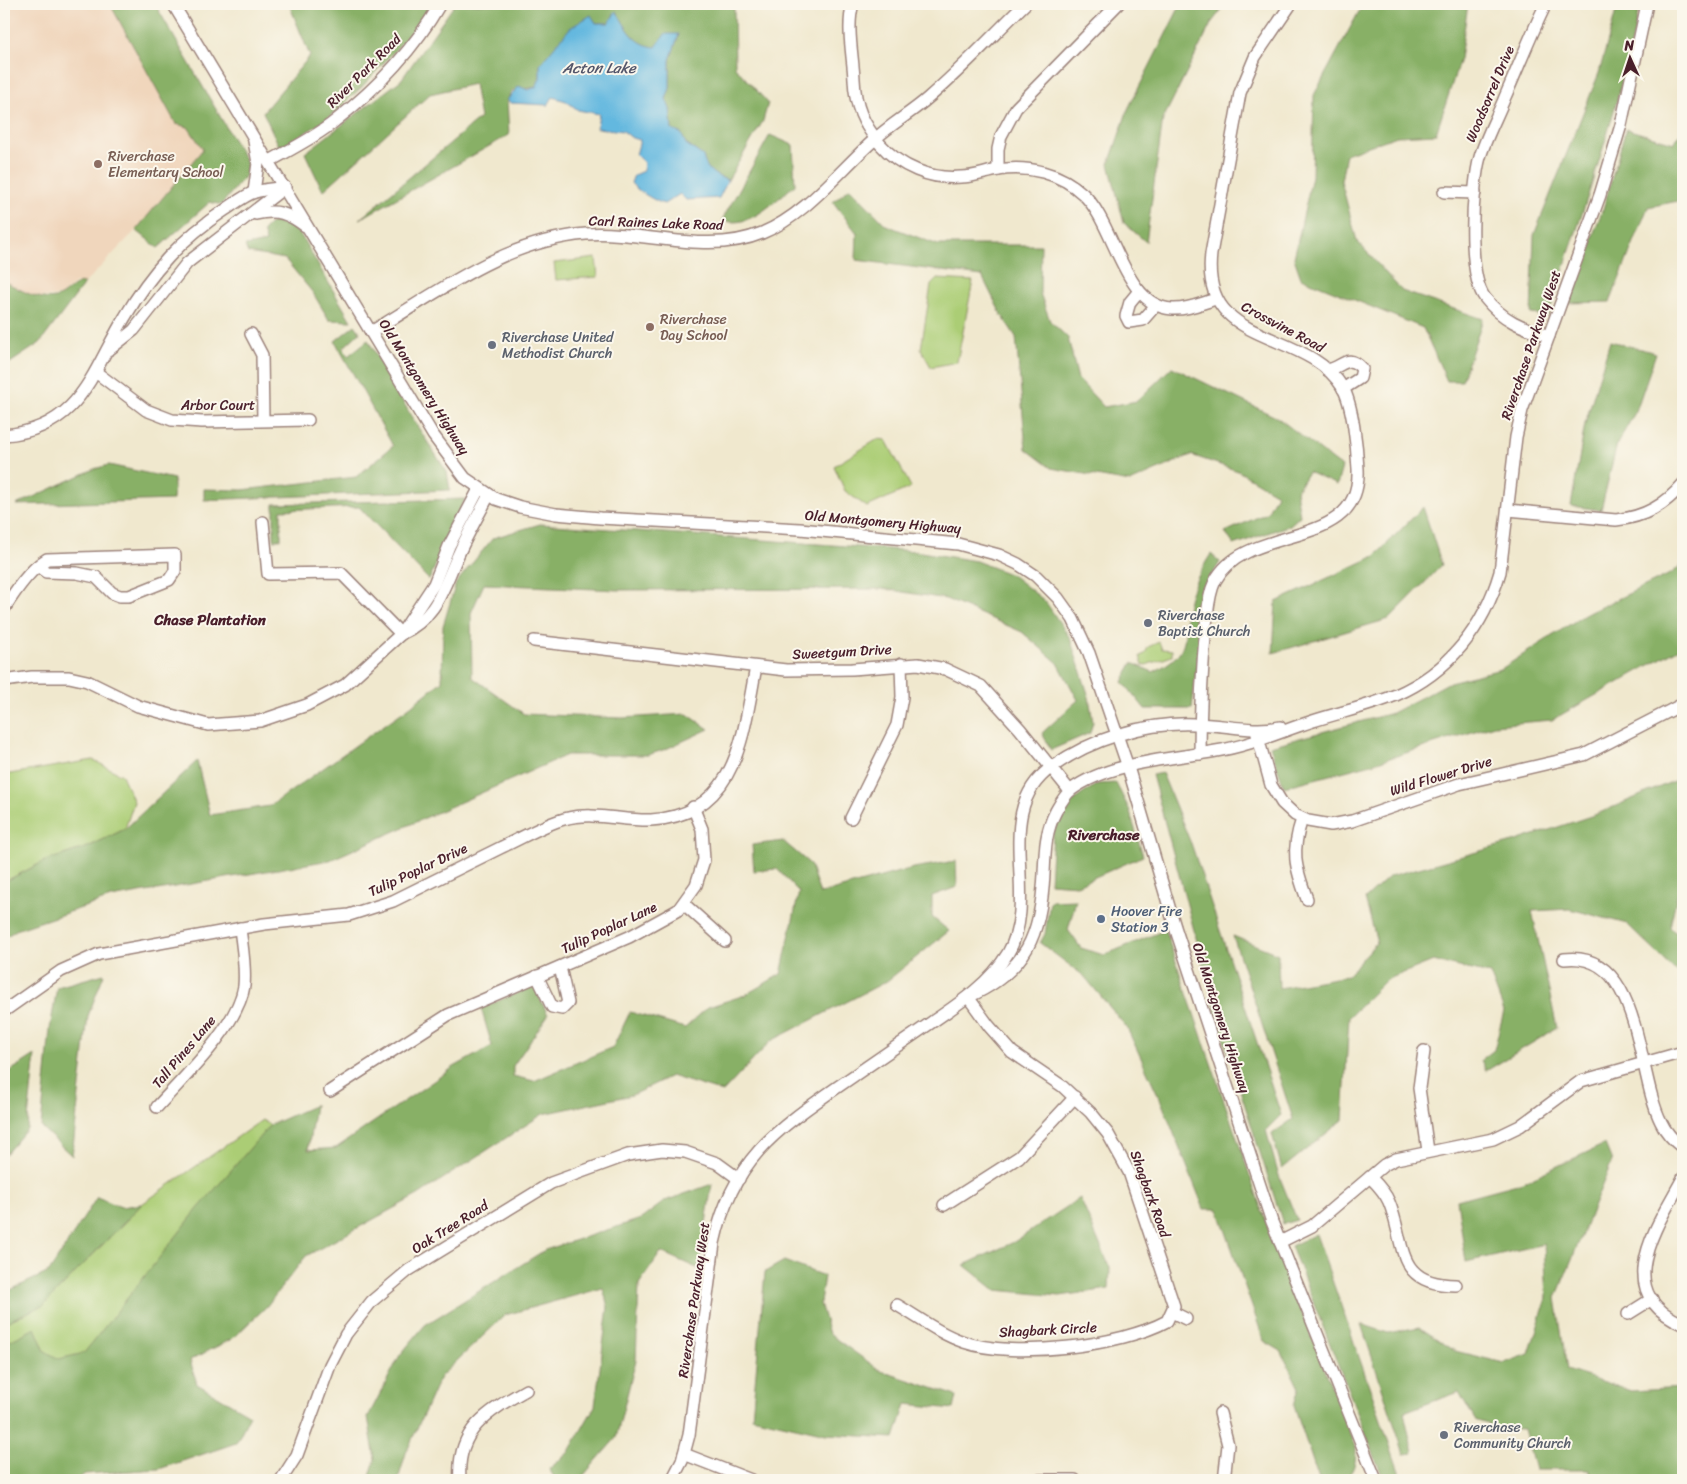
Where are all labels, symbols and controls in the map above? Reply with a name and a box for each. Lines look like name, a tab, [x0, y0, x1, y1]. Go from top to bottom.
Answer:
street label: River Park Road	[321, 27, 408, 114]
north arrow	[1604, 32, 1654, 82]
text: N	[1623, 33, 1635, 58]
street label: Woodsorrel Drive	[1458, 41, 1522, 146]
water label: Acton Lake	[561, 55, 637, 81]
place label: Riverchase Elementary School	[108, 144, 225, 185]
marker: Riverchase Elementary School	[92, 158, 104, 170]
street label: Carl Raines Lake Road	[588, 208, 725, 238]
street label: Riverchase Parkway West	[1494, 267, 1568, 423]
street label: Crossvine Road	[1236, 294, 1331, 360]
place label: Riverchase Day School	[660, 307, 728, 348]
street label: Old Montgomery Highway	[372, 314, 477, 461]
marker: Riverchase Day School	[644, 321, 656, 333]
place label: Riverchase United Methodist Church	[502, 325, 615, 366]
marker: Riverchase United Methodist Church	[486, 339, 498, 351]
street label: Arbor Court	[180, 393, 255, 418]
street label: Old Montgomery Highway	[804, 503, 963, 541]
place label: Riverchase Baptist Church	[1158, 603, 1250, 644]
district label: Chase Plantation	[153, 607, 267, 633]
marker: Riverchase Baptist Church	[1142, 617, 1154, 629]
street label: Sweetgum Drive	[792, 637, 892, 667]
street label: Wild Flower Drive	[1387, 749, 1495, 803]
district label: Riverchase	[1067, 822, 1140, 848]
street label: Tulip Poplar Drive	[364, 836, 472, 904]
street label: Tulip Poplar Lane	[557, 895, 661, 961]
place label: Hoover Fire Station 3	[1111, 899, 1182, 940]
marker: Hoover Fire Station 3	[1095, 913, 1107, 925]
street label: Old Montgomery Highway	[1185, 940, 1257, 1097]
street label: Tall Pines Lane	[146, 1010, 222, 1094]
street label: Shagbark Road	[1123, 1147, 1178, 1243]
street label: Oak Tree Road	[406, 1192, 495, 1261]
street label: Riverchase Parkway West	[671, 1220, 717, 1380]
street label: Shagbark Circle	[998, 1315, 1098, 1345]
place label: Riverchase Community Church	[1454, 1415, 1571, 1456]
marker: Riverchase Community Church	[1438, 1429, 1450, 1441]

